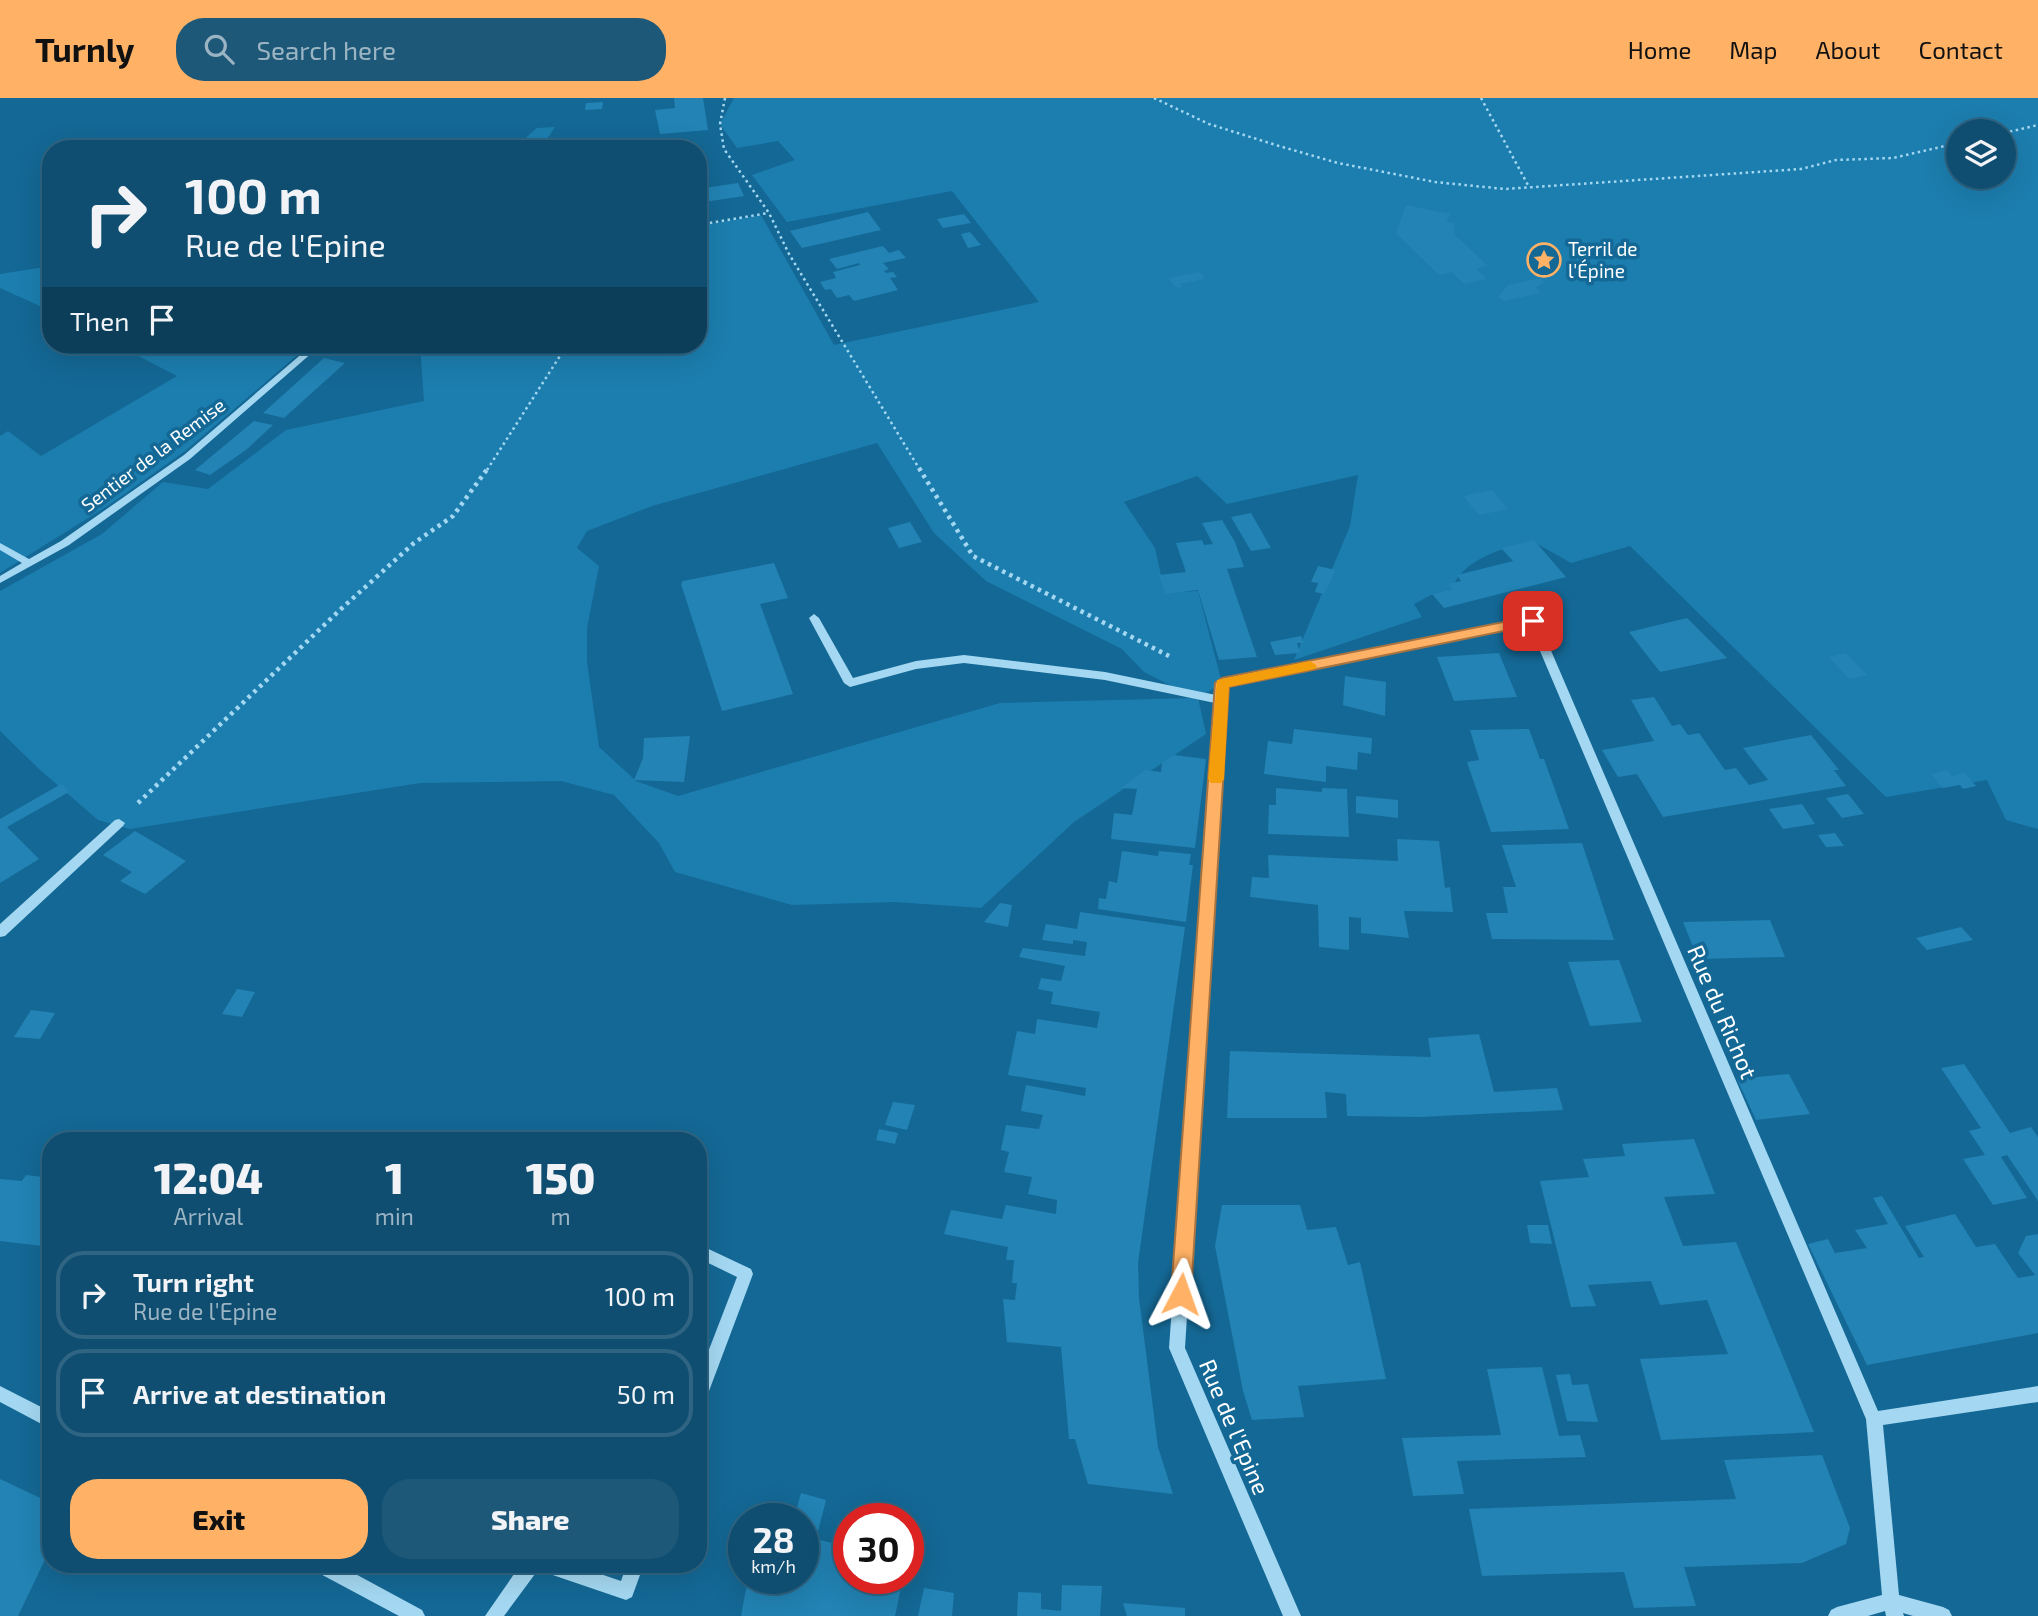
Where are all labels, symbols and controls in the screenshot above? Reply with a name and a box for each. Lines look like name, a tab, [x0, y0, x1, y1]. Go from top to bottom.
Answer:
search box	[176, 18, 666, 81]
text: Turnly	[35, 29, 134, 69]
icon: search	[200, 30, 238, 68]
text: Search here	[256, 34, 396, 65]
text: Home	[1628, 35, 1691, 64]
text: Map	[1729, 35, 1777, 64]
text: About	[1815, 35, 1881, 64]
text: Contact	[1919, 35, 2003, 64]
map controls	[1946, 119, 2016, 189]
button: layers	[1946, 119, 2016, 189]
text: 100 m	[185, 165, 322, 224]
icon: right	[70, 168, 161, 259]
text: Rue de l'Epine	[185, 225, 386, 263]
place label: Terril de l'Épine	[1568, 237, 1638, 282]
place icon: Terril de l'Épine	[1525, 241, 1563, 279]
icon: arrive	[143, 301, 181, 339]
text: Then	[70, 305, 129, 336]
street label: Sentier de la Remise	[76, 393, 229, 516]
pin	[1503, 591, 1563, 651]
icon: arrive	[1514, 602, 1552, 640]
street label: Rue du Richot	[1682, 941, 1764, 1083]
text: 12:04	[154, 1152, 263, 1202]
text: 1	[385, 1152, 404, 1202]
text: 150	[526, 1152, 595, 1202]
text: Arrival	[173, 1202, 243, 1230]
text: min	[375, 1202, 414, 1230]
text: m	[550, 1202, 571, 1230]
position arrow	[1144, 1257, 1218, 1331]
text: Turn right	[133, 1266, 254, 1297]
icon: right	[74, 1276, 112, 1314]
text: 100 m	[605, 1280, 675, 1311]
text: Rue de l'Epine	[133, 1297, 277, 1325]
street label: Rue de l'Epine	[1194, 1355, 1276, 1498]
icon: arrive	[74, 1374, 112, 1412]
text: Arrive at destination	[133, 1378, 386, 1409]
text: 50 m	[617, 1378, 675, 1409]
button: Exit	[70, 1479, 368, 1559]
button: Share	[382, 1479, 679, 1559]
speed limit sign: 30	[833, 1503, 924, 1594]
text: 28	[752, 1518, 795, 1560]
text: km/h	[751, 1555, 796, 1577]

